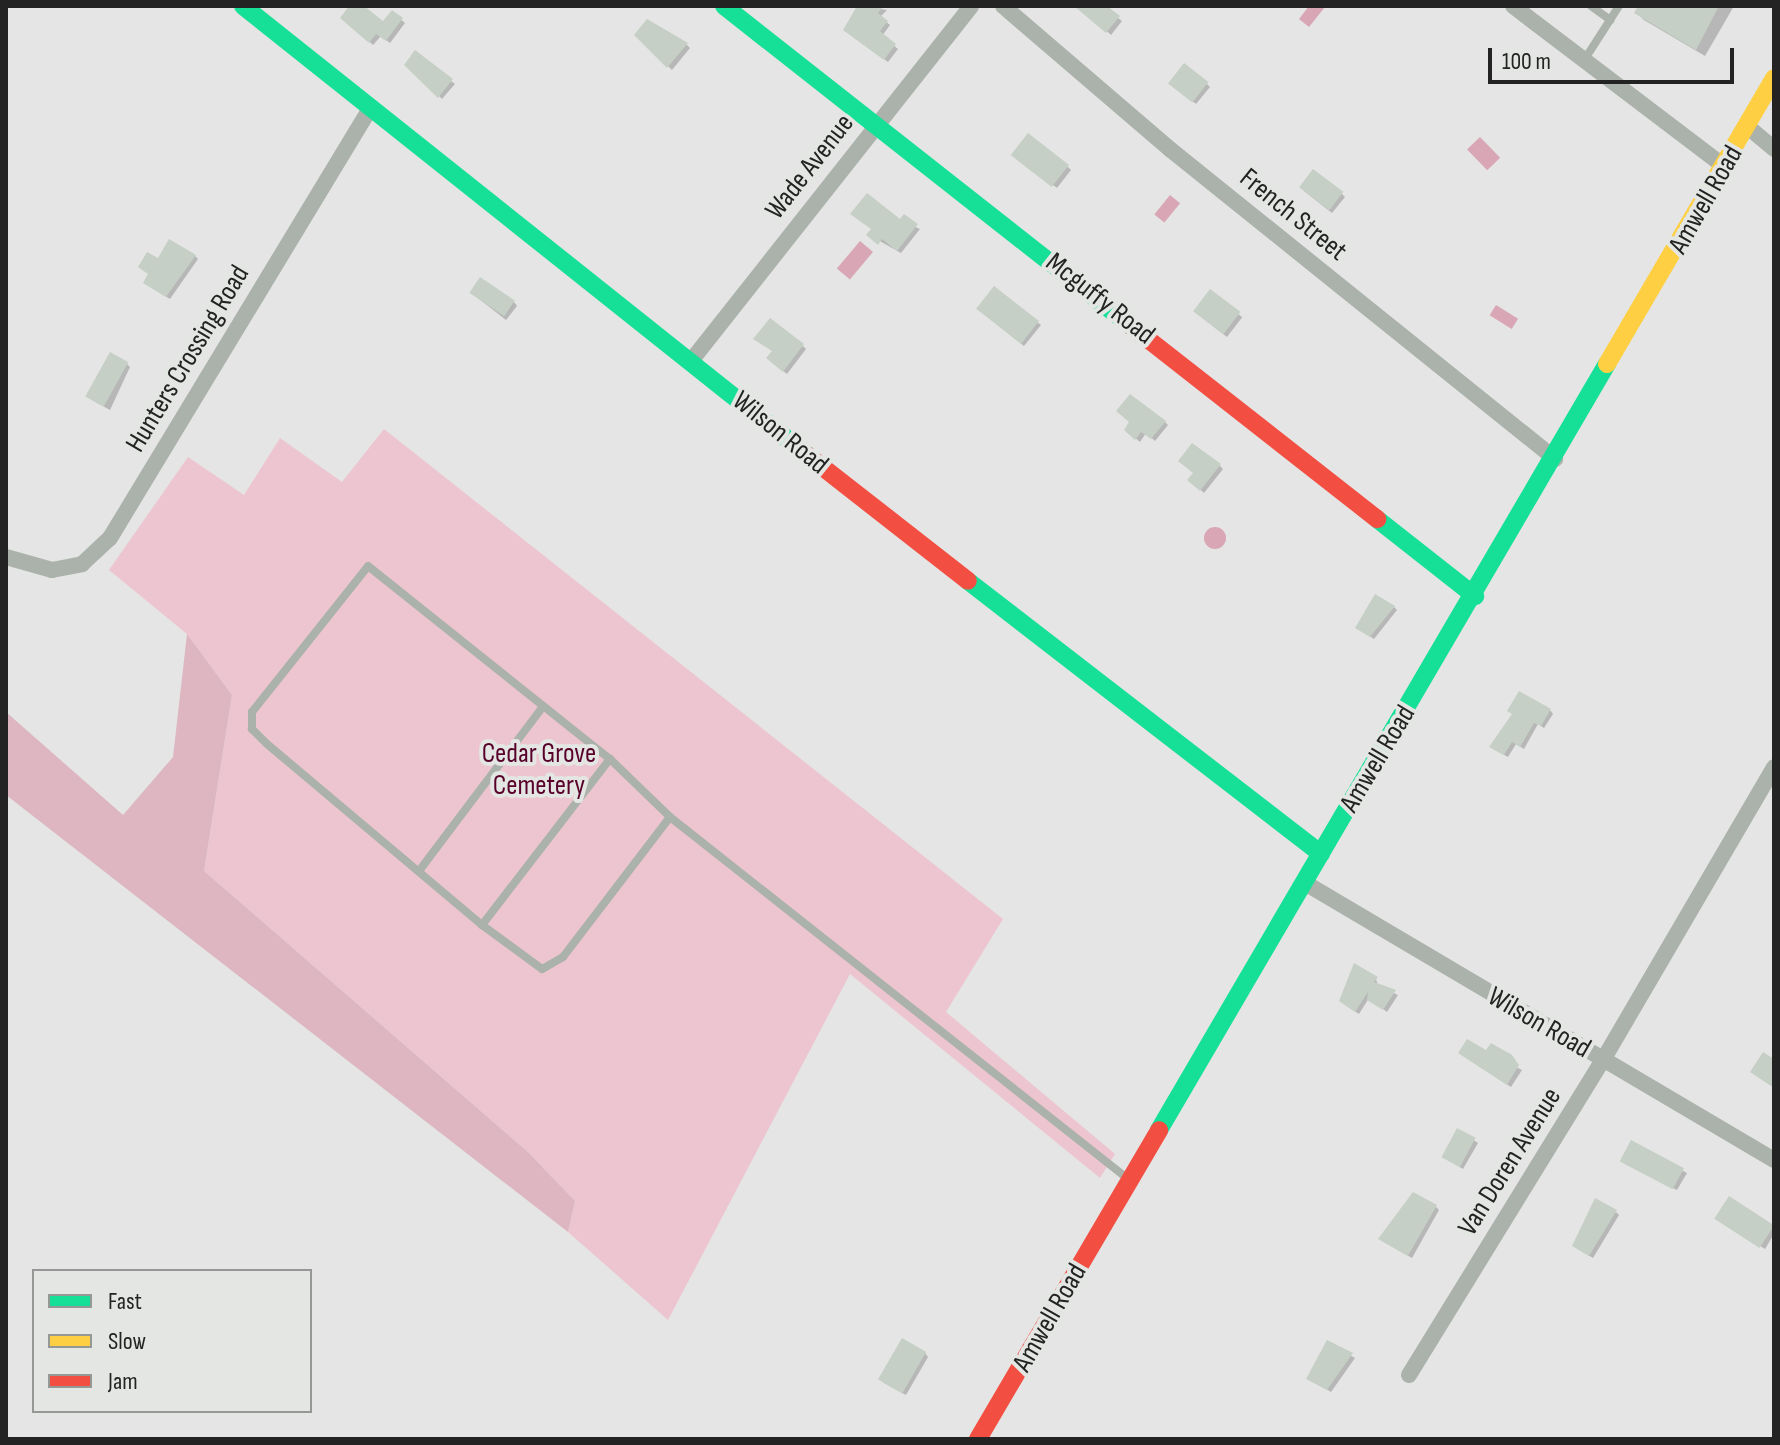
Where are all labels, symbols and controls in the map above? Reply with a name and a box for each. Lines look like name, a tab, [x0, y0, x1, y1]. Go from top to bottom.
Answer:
scale bar	[1492, 32, 1738, 82]
text: 100 m	[1502, 47, 1551, 76]
street label: Wade Avenue	[759, 108, 861, 226]
street label: Amwell Road	[1662, 140, 1750, 260]
street label: French Street	[1233, 162, 1353, 268]
street label: Mcguffy Road	[1039, 246, 1161, 352]
street label: Hunters Crossing Road	[119, 260, 257, 458]
street label: Wilson Road	[725, 384, 835, 482]
street label: Amwell Road	[1333, 699, 1423, 819]
park label: Cedar Grove Cemetery	[482, 737, 596, 803]
street label: Wilson Road	[1481, 980, 1597, 1066]
street label: Van Doren Avenue	[1451, 1082, 1569, 1242]
street label: Amwell Road	[1006, 1258, 1094, 1378]
legend	[32, 1269, 312, 1413]
text: Fast	[108, 1287, 142, 1316]
text: Slow	[108, 1327, 146, 1356]
text: Jam	[108, 1367, 138, 1396]

